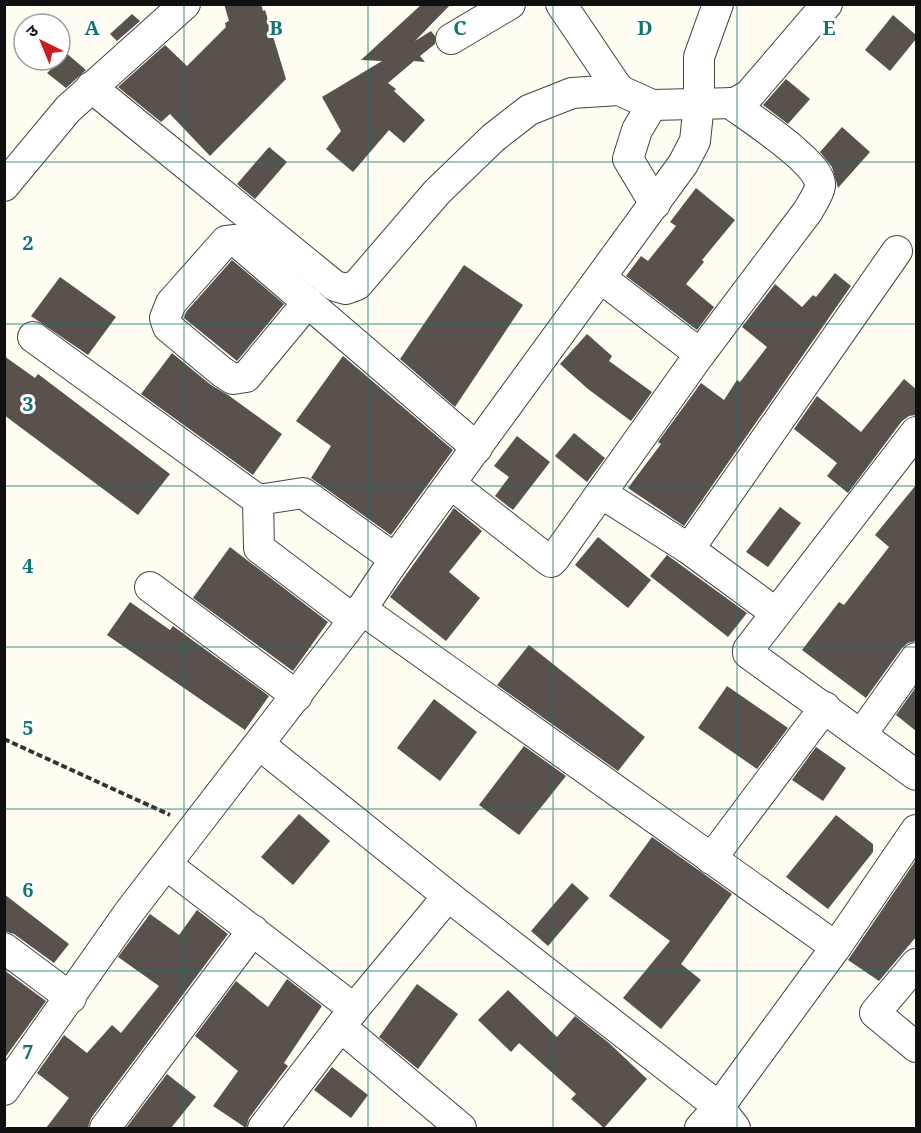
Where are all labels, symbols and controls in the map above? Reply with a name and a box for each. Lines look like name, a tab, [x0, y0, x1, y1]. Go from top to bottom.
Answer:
north arrow	[12, 12, 72, 72]
text: A	[84, 14, 100, 41]
text: B	[269, 14, 283, 41]
text: C	[453, 14, 467, 41]
text: D	[637, 14, 653, 41]
text: E	[822, 14, 836, 41]
text: उ	[21, 19, 43, 42]
text: 2	[22, 229, 34, 256]
text: 3	[22, 390, 34, 417]
text: 4	[22, 552, 34, 579]
text: 5	[22, 714, 34, 741]
text: 6	[22, 876, 34, 903]
text: 7	[22, 1038, 34, 1065]

